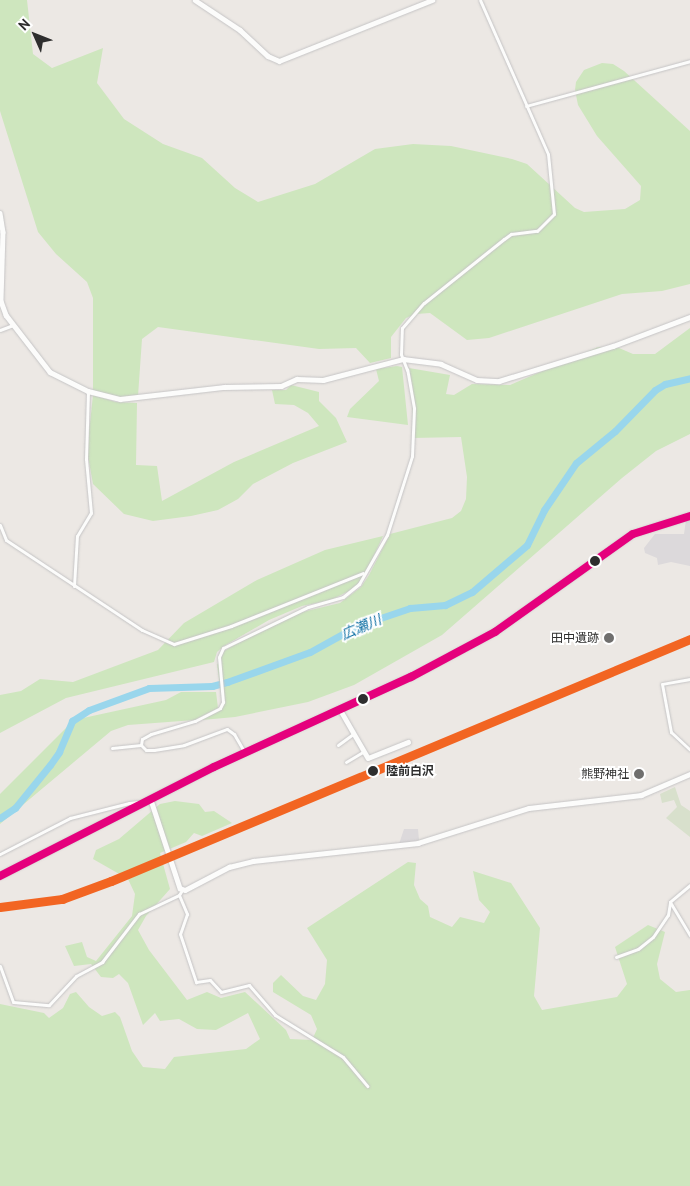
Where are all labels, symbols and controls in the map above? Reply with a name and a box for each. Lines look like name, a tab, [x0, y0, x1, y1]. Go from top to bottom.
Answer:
north arrow	[10, 10, 60, 60]
text: N	[15, 15, 34, 34]
unlabelled marker	[590, 556, 600, 566]
water label: 広瀬川	[338, 611, 384, 643]
place label: 田中遺跡	[551, 631, 599, 645]
marker: 田中遺跡	[603, 632, 615, 644]
unlabelled marker	[358, 694, 368, 704]
marker: 陸前白沢	[364, 762, 382, 780]
place label: 陸前白沢	[386, 764, 434, 778]
place label: 熊野神社	[581, 767, 629, 781]
marker: 熊野神社	[633, 768, 645, 780]

